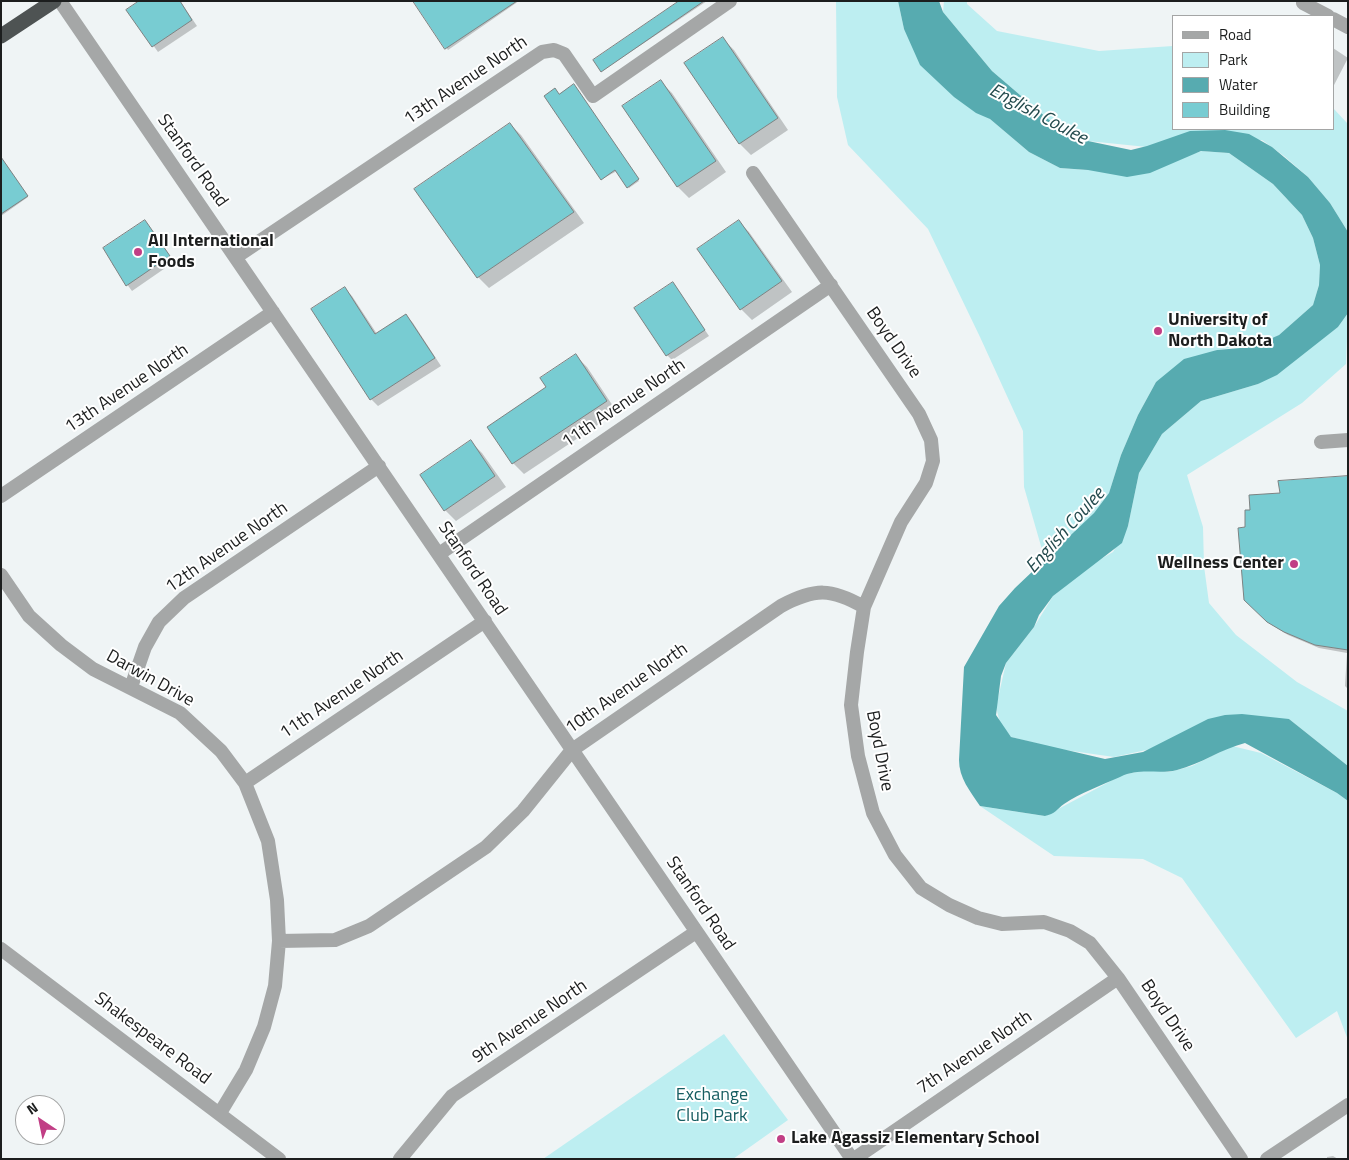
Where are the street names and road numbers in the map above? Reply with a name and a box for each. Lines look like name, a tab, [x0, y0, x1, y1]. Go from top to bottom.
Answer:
street label: 13th Avenue North	[400, 32, 532, 130]
street label: Stanford Road	[152, 110, 232, 212]
street label: Boyd Drive	[861, 303, 925, 383]
street label: 13th Avenue North	[61, 340, 193, 438]
street label: 11th Avenue North	[558, 355, 690, 453]
street label: 12th Avenue North	[162, 498, 292, 598]
street label: Stanford Road	[433, 518, 511, 620]
street label: 10th Avenue North	[562, 639, 692, 739]
street label: Darwin Drive	[102, 646, 198, 712]
street label: 11th Avenue North	[276, 646, 408, 744]
street label: Boyd Drive	[861, 709, 897, 793]
street label: Stanford Road	[661, 853, 739, 955]
street label: 9th Avenue North	[468, 976, 592, 1068]
street label: Boyd Drive	[1135, 976, 1199, 1056]
street label: Shakespeare Road	[90, 988, 214, 1090]
street label: 7th Avenue North	[913, 1007, 1037, 1099]

